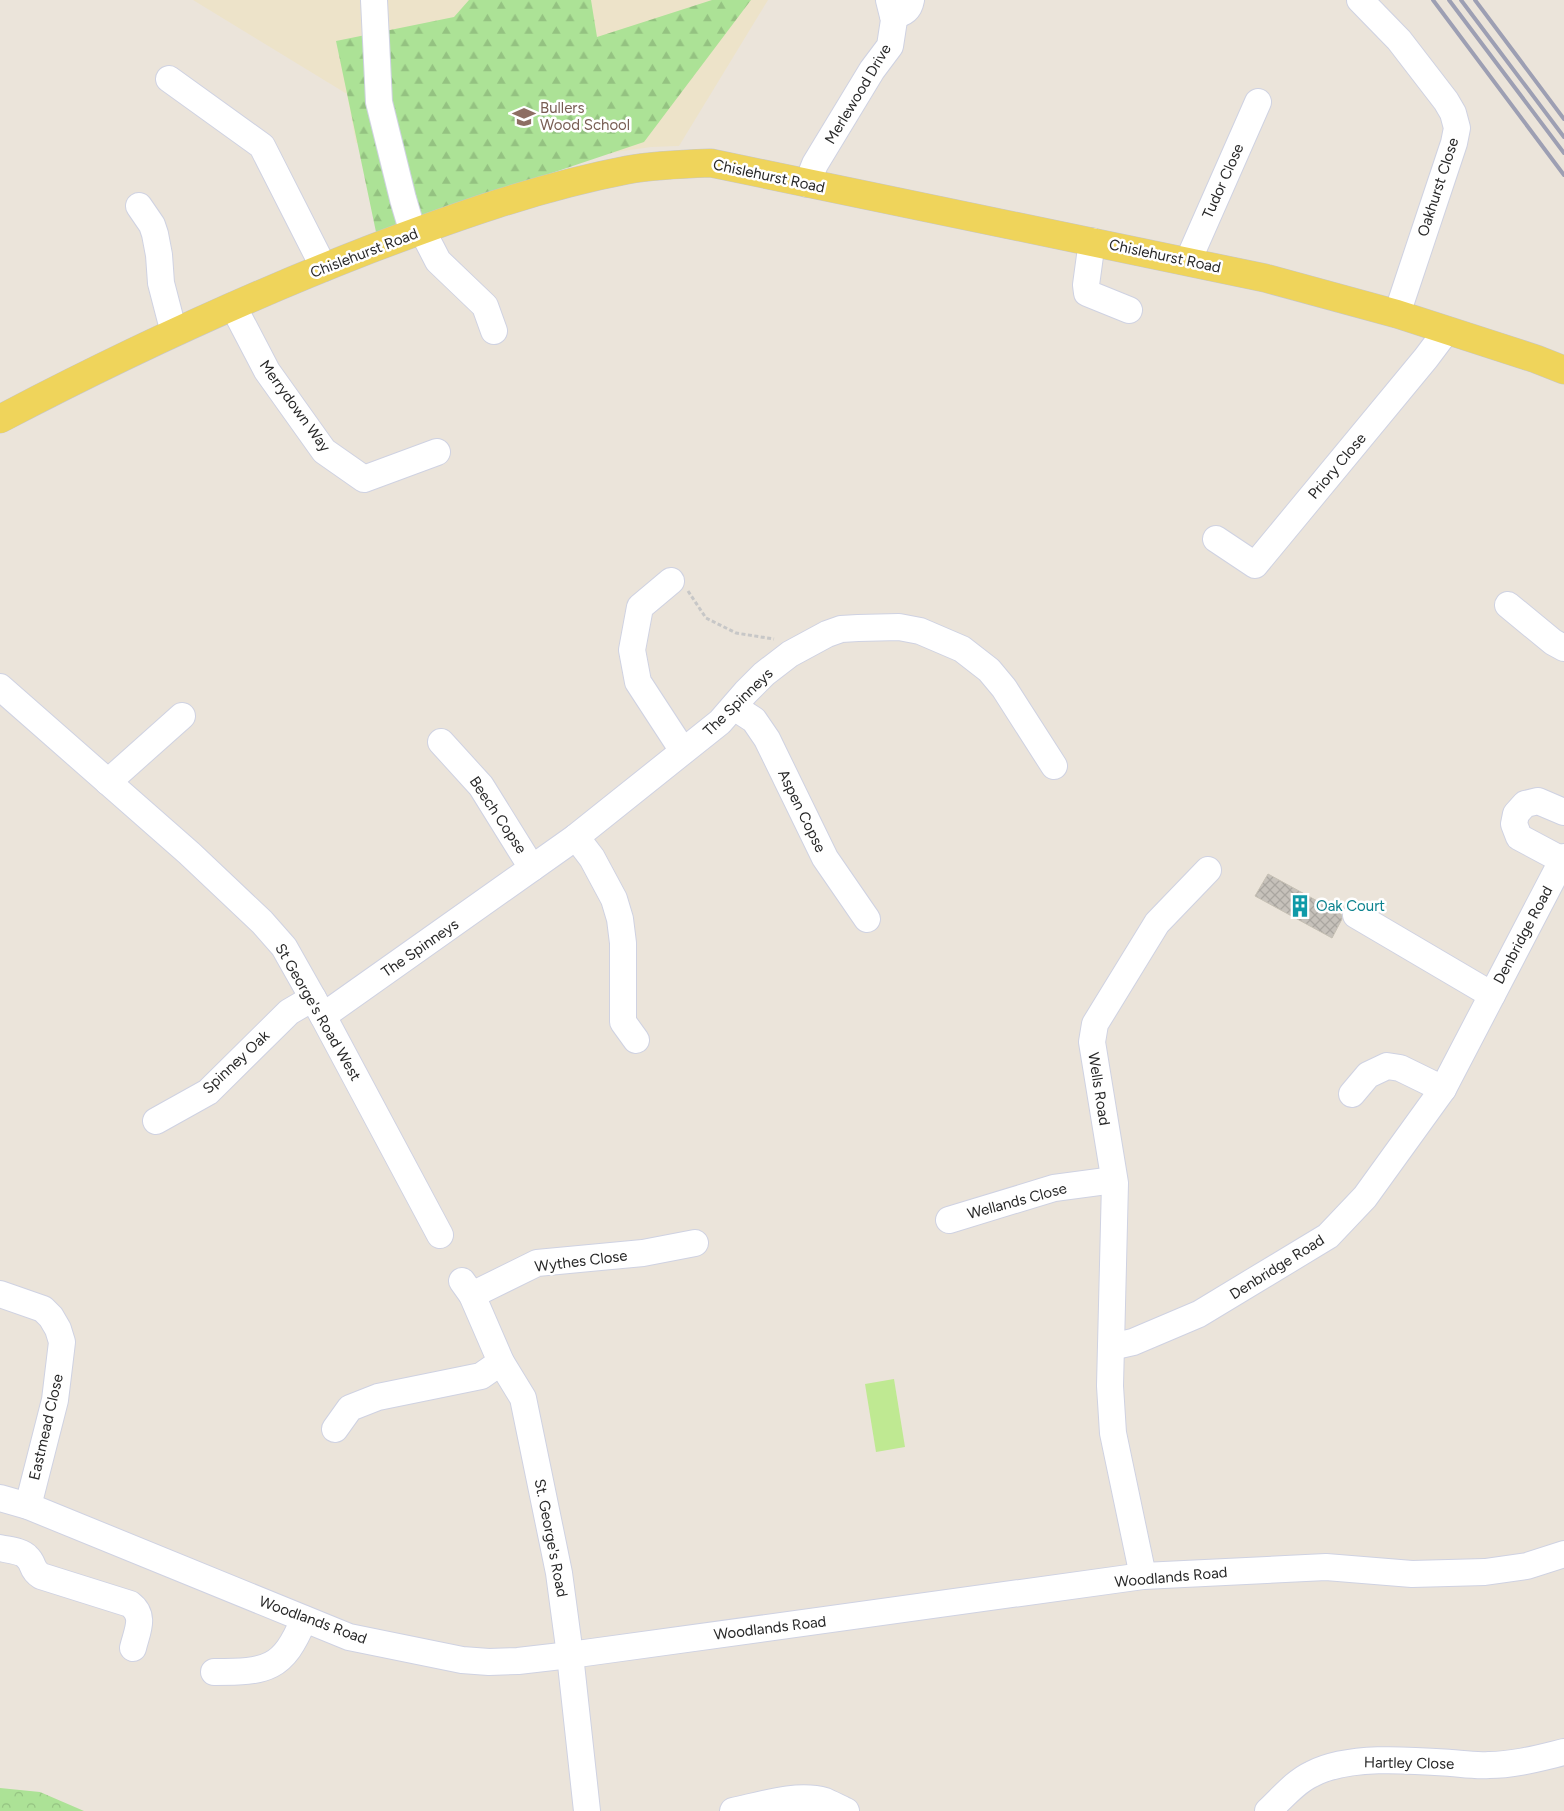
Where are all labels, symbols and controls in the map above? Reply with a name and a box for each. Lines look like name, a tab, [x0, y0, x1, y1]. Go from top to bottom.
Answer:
street label: Merlewood Drive	[821, 41, 895, 147]
place label: Bullers Wood School	[540, 99, 630, 134]
school or university icon: Bullers Wood School	[511, 104, 537, 130]
street label: Oakhurst Close	[1414, 135, 1462, 239]
street label: Tudor Close	[1198, 141, 1248, 221]
street label: Chislehurst Road	[711, 155, 827, 197]
street label: Chislehurst Road	[308, 224, 420, 282]
street label: Chislehurst Road	[1107, 235, 1223, 277]
street label: Merrydown Way	[256, 357, 334, 455]
street label: Priory Close	[1304, 429, 1370, 503]
street label: The Spinneys	[699, 664, 777, 740]
street label: Aspen Copse	[774, 767, 830, 855]
street label: Beech Copse	[466, 773, 530, 857]
street label: Denbridge Road	[1490, 883, 1556, 987]
building icon: Oak Court	[1287, 893, 1313, 919]
place label: Oak Court	[1316, 897, 1385, 915]
street label: The Spinneys	[378, 915, 462, 981]
street label: St George's Road West	[271, 940, 365, 1084]
street label: Spinney Oak	[199, 1026, 274, 1097]
street label: Wells Road	[1084, 1051, 1114, 1127]
street label: Wellands Close	[965, 1179, 1069, 1223]
street label: Denbridge Road	[1226, 1231, 1328, 1303]
street label: Wythes Close	[534, 1246, 628, 1276]
street label: Eastmead Close	[25, 1372, 67, 1482]
street label: St. George's Road	[531, 1477, 571, 1599]
street label: Woodlands Road	[1114, 1563, 1228, 1591]
street label: Woodlands Road	[257, 1592, 369, 1648]
street label: Woodlands Road	[713, 1612, 827, 1644]
street label: Hartley Close	[1364, 1753, 1454, 1773]

